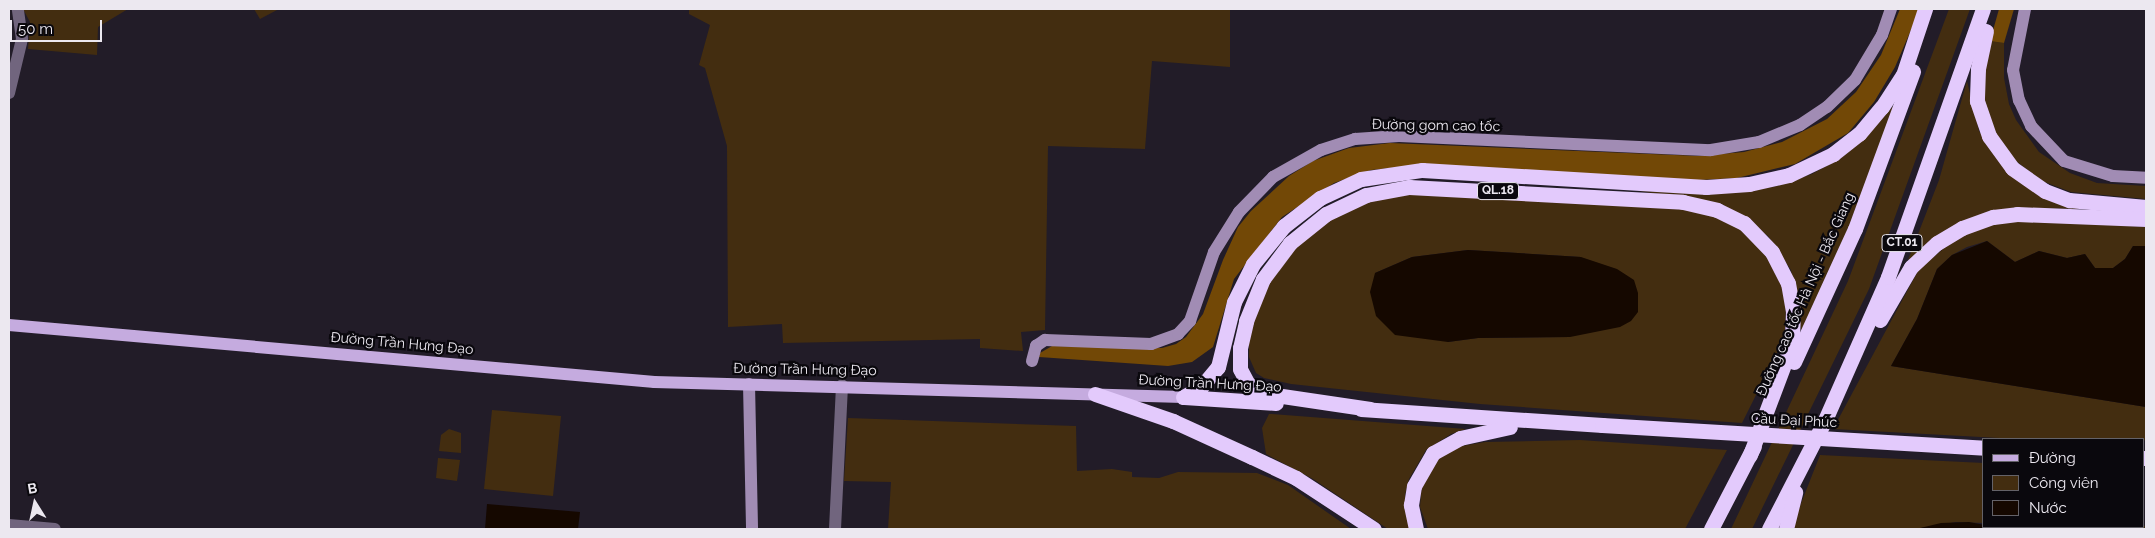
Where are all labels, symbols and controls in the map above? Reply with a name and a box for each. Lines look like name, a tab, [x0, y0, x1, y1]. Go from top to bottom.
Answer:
scale bar	[12, 10, 105, 42]
text: 50 m	[18, 20, 53, 38]
street label: Đường gom cao tốc	[1372, 115, 1500, 135]
road number: QL.18	[1477, 182, 1519, 200]
street label: Đường cao tốc Hà Nội - Bắc Giang	[1752, 190, 1858, 398]
road number: CT.01	[1881, 234, 1923, 252]
street label: Đường Trần Hưng Đạo	[330, 328, 474, 358]
street label: Đường Trần Hưng Đạo	[733, 359, 877, 379]
street label: Đường Trần Hưng Đạo	[1138, 371, 1282, 395]
street label: Cầu Đại Phúc	[1750, 409, 1838, 431]
legend	[1982, 438, 2145, 528]
text: Đường	[2029, 449, 2076, 467]
text: Công viên	[2029, 474, 2098, 492]
north arrow	[10, 478, 60, 528]
text: B	[26, 480, 38, 497]
text: Nước	[2029, 499, 2067, 517]

